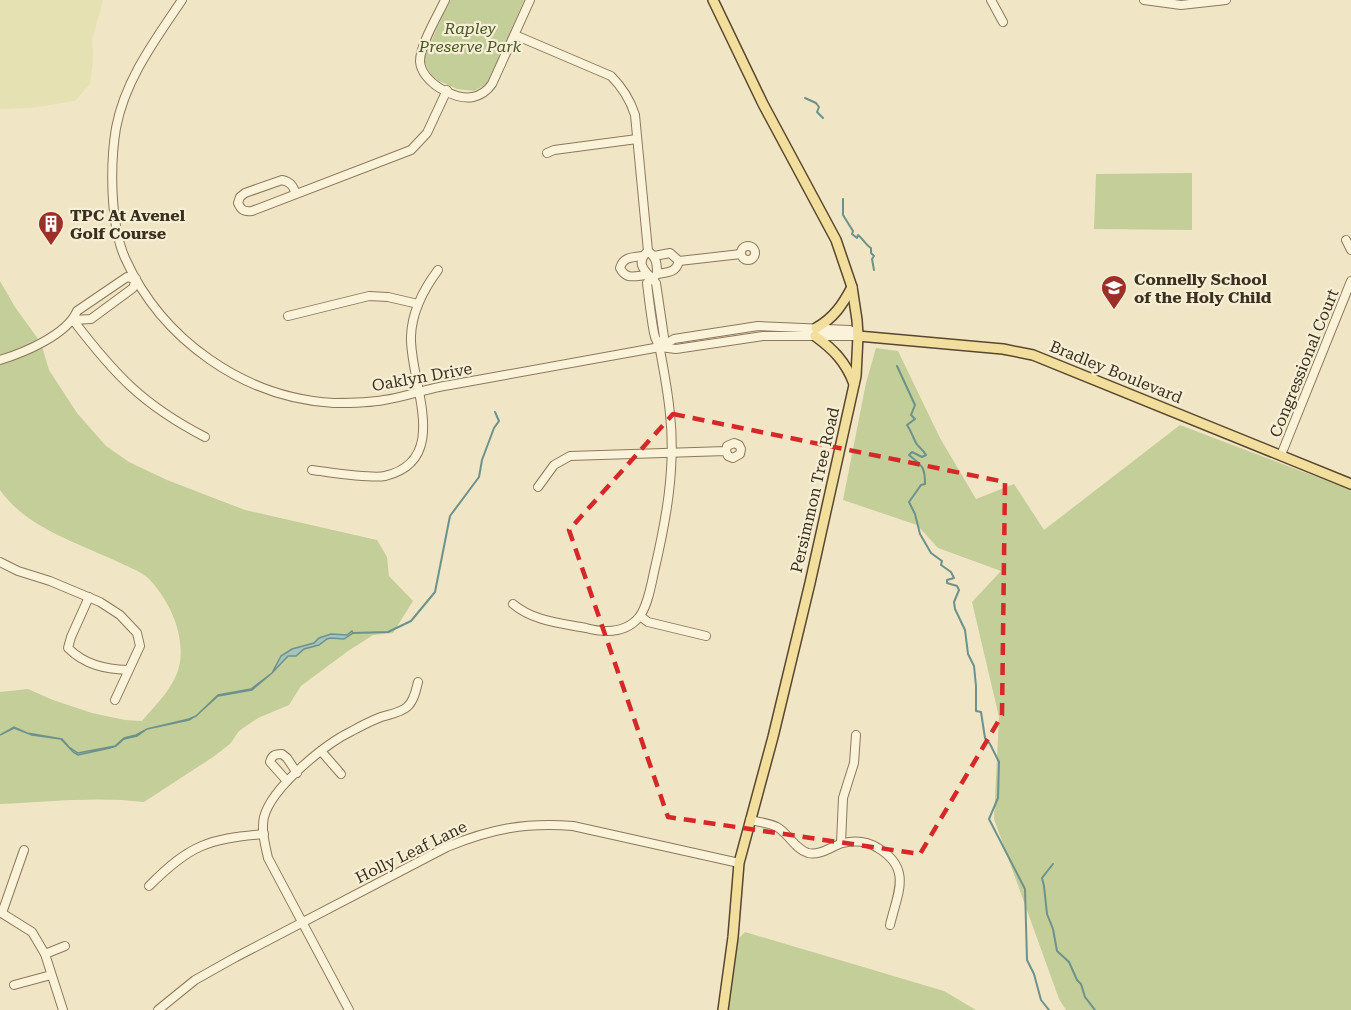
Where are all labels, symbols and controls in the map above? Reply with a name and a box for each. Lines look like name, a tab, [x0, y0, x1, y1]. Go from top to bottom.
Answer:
park label: Rapley Preserve Park	[418, 19, 521, 56]
place label: TPC At Avenel Golf Course	[70, 206, 186, 243]
building icon: TPC At Avenel Golf Course	[36, 209, 66, 247]
place label: Connelly School of the Holy Child	[1134, 270, 1272, 307]
school or university icon: Connelly School of the Holy Child	[1099, 273, 1129, 311]
street label: Congressional Court	[1266, 286, 1342, 440]
street label: Bradley Boulevard	[1047, 337, 1185, 407]
street label: Oaklyn Drive	[370, 359, 474, 395]
street label: Persimmon Tree Road	[787, 405, 843, 575]
street label: Holly Leaf Lane	[352, 817, 470, 887]

